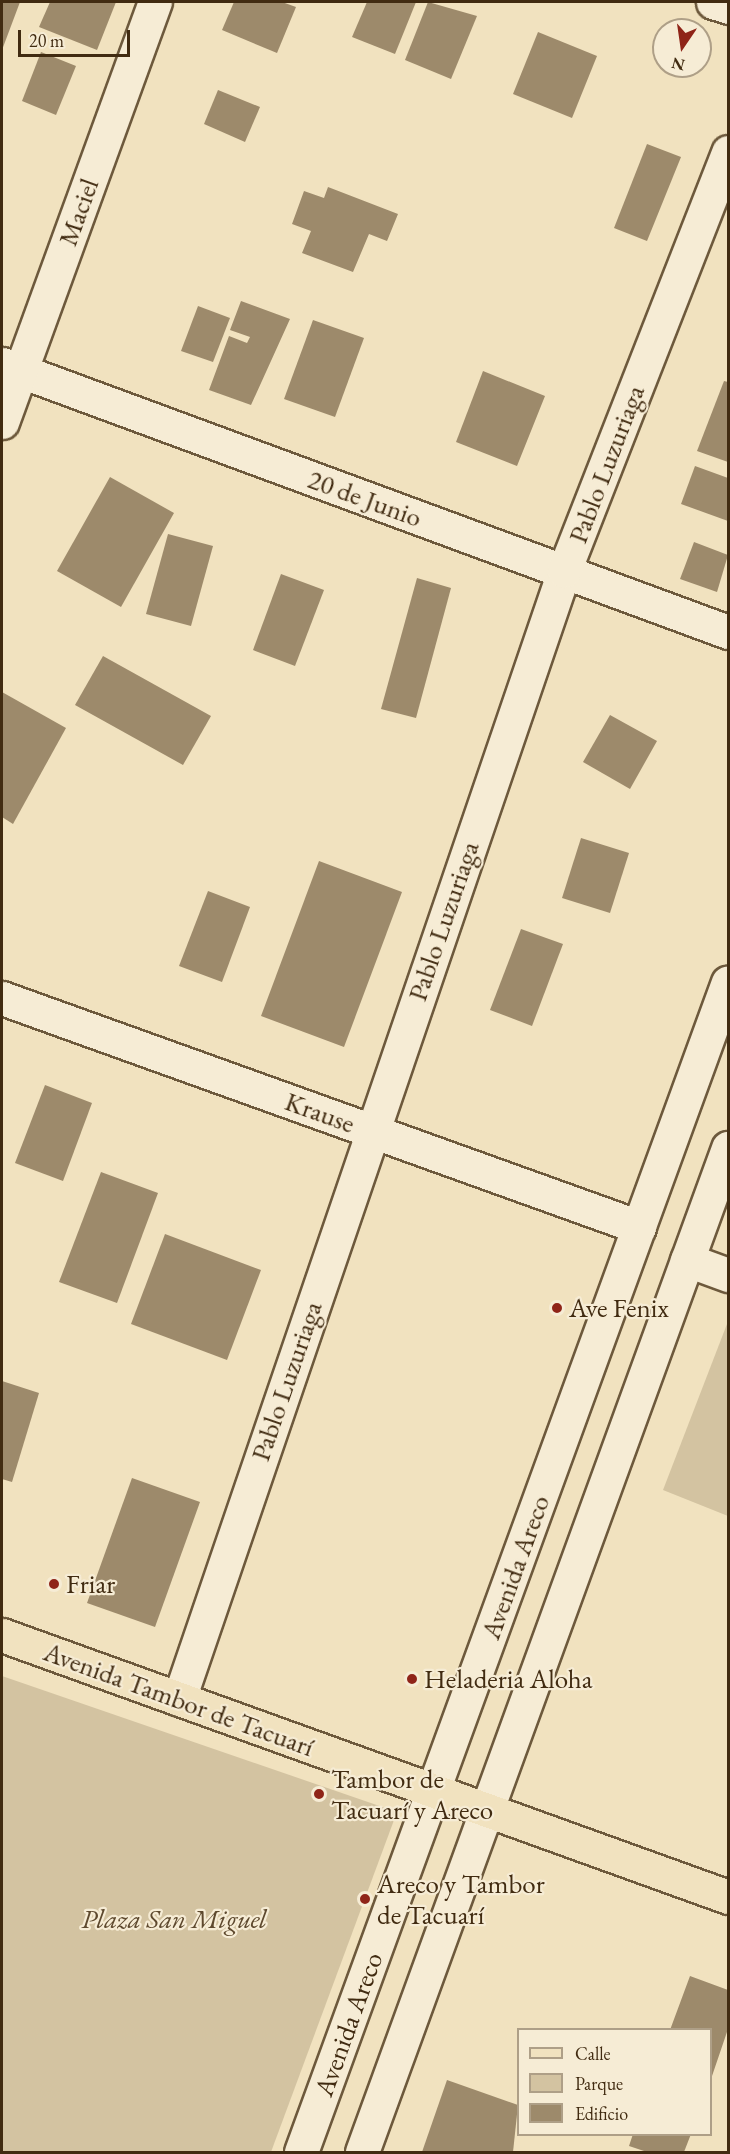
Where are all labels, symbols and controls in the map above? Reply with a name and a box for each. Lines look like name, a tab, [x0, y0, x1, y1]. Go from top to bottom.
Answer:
scale bar	[21, 18, 134, 56]
north arrow	[652, 18, 712, 78]
text: 20 m	[29, 29, 64, 52]
text: N	[670, 52, 687, 76]
street label: Maciel	[51, 174, 105, 250]
street label: Pablo Luzuriaga	[561, 381, 651, 547]
street label: 20 de Junio	[304, 463, 426, 533]
street label: Pablo Luzuriaga	[401, 837, 485, 1005]
street label: Krause	[281, 1085, 359, 1139]
place label: Ave Fenix	[569, 1292, 669, 1324]
street label: Pablo Luzuriaga	[244, 1297, 328, 1465]
marker: Ave Fenix	[550, 1301, 564, 1315]
street label: Avenida Areco	[474, 1491, 556, 1643]
place label: Friar	[66, 1568, 115, 1600]
marker: Friar	[47, 1577, 61, 1591]
street label: Avenida Tambor de Tacuarí	[39, 1635, 319, 1763]
place label: Heladeria Aloha	[424, 1663, 592, 1695]
marker: Heladeria Aloha	[405, 1672, 419, 1686]
place label: Tambor de Tacuarí y Areco	[331, 1762, 493, 1825]
marker: Tambor de Tacuarí y Areco	[312, 1787, 326, 1801]
place label: Areco y Tambor de Tacuarí	[377, 1867, 545, 1930]
marker: Areco y Tambor de Tacuarí	[358, 1892, 372, 1906]
park label: Plaza San Miguel	[81, 1903, 267, 1935]
street label: Avenida Areco	[307, 1948, 389, 2100]
legend	[517, 2028, 712, 2136]
text: Calle	[575, 2042, 611, 2065]
text: Parque	[575, 2072, 623, 2095]
text: Edificio	[575, 2102, 628, 2125]

